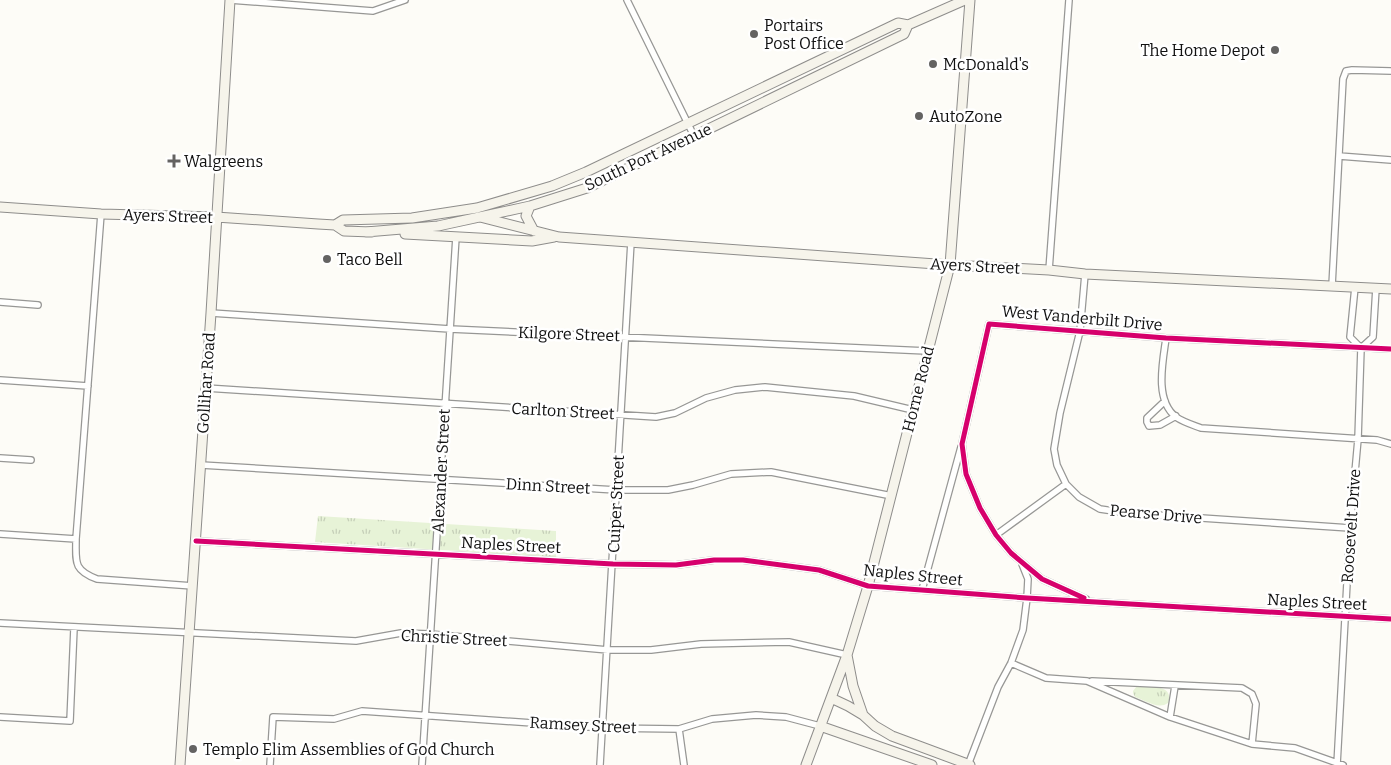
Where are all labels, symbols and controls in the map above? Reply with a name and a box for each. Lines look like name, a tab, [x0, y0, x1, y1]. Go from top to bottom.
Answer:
place label: Portairs Post Office	[764, 16, 844, 53]
marker: Portairs Post Office	[748, 28, 760, 40]
place label: The Home Depot	[1140, 41, 1265, 60]
marker: The Home Depot	[1269, 44, 1281, 56]
place label: McDonald's	[943, 55, 1029, 74]
marker: McDonald's	[927, 58, 939, 70]
place label: AutoZone	[929, 107, 1002, 126]
marker: AutoZone	[913, 110, 925, 122]
street label: South Port Avenue	[581, 119, 715, 195]
place label: Walgreens	[184, 152, 263, 171]
marker: Walgreens	[168, 155, 180, 167]
street label: Ayers Street	[123, 205, 214, 227]
place label: Taco Bell	[337, 250, 403, 269]
marker: Taco Bell	[321, 253, 333, 265]
street label: Ayers Street	[929, 254, 1021, 278]
street label: West Vanderbilt Drive	[1001, 302, 1163, 334]
street label: Kilgore Street	[518, 323, 621, 345]
street label: Gollihar Road	[193, 331, 219, 434]
street label: Horne Road	[898, 343, 938, 434]
street label: Carlton Street	[511, 399, 615, 423]
street label: Alexander Street	[428, 408, 454, 534]
street label: Cuiper Street	[604, 454, 628, 554]
street label: Roosevelt Drive	[1338, 468, 1364, 584]
street label: Dinn Street	[505, 474, 591, 498]
street label: Pearse Drive	[1109, 500, 1203, 528]
street label: Naples Street	[461, 533, 562, 557]
street label: Naples Street	[862, 560, 964, 590]
street label: Naples Street	[1267, 590, 1368, 614]
street label: Christie Street	[400, 626, 508, 650]
street label: Ramsey Street	[529, 713, 637, 737]
place label: Templo Elim Assemblies of God Church	[203, 740, 494, 759]
marker: Templo Elim Assemblies of God Church	[187, 743, 199, 755]

